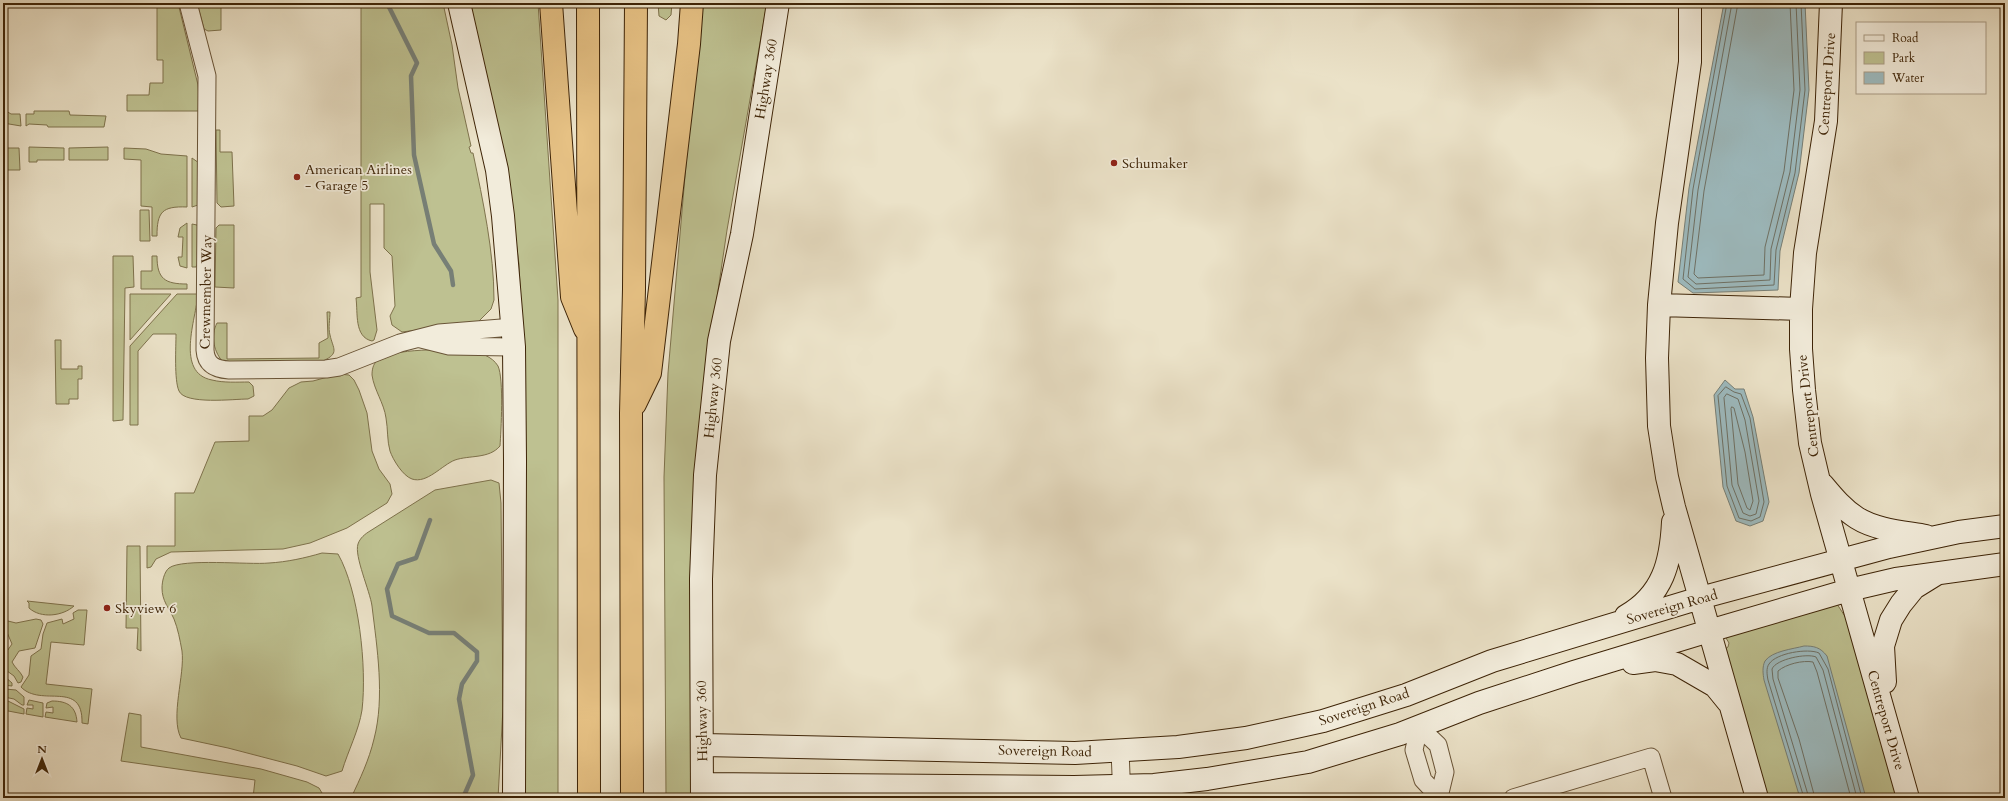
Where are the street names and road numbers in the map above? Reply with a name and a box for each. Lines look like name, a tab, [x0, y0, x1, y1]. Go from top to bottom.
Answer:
street label: Centreport Drive	[1814, 32, 1840, 136]
street label: Highway 360	[750, 37, 782, 121]
street label: Crewmember Way	[195, 234, 217, 350]
street label: Centreport Drive	[1792, 354, 1824, 458]
street label: Highway 360	[699, 357, 727, 439]
street label: Sovereign Road	[1624, 585, 1720, 629]
street label: Centreport Drive	[1863, 668, 1909, 772]
street label: Highway 360	[692, 680, 712, 762]
street label: Sovereign Road	[1316, 683, 1412, 731]
street label: Sovereign Road	[998, 741, 1093, 761]

